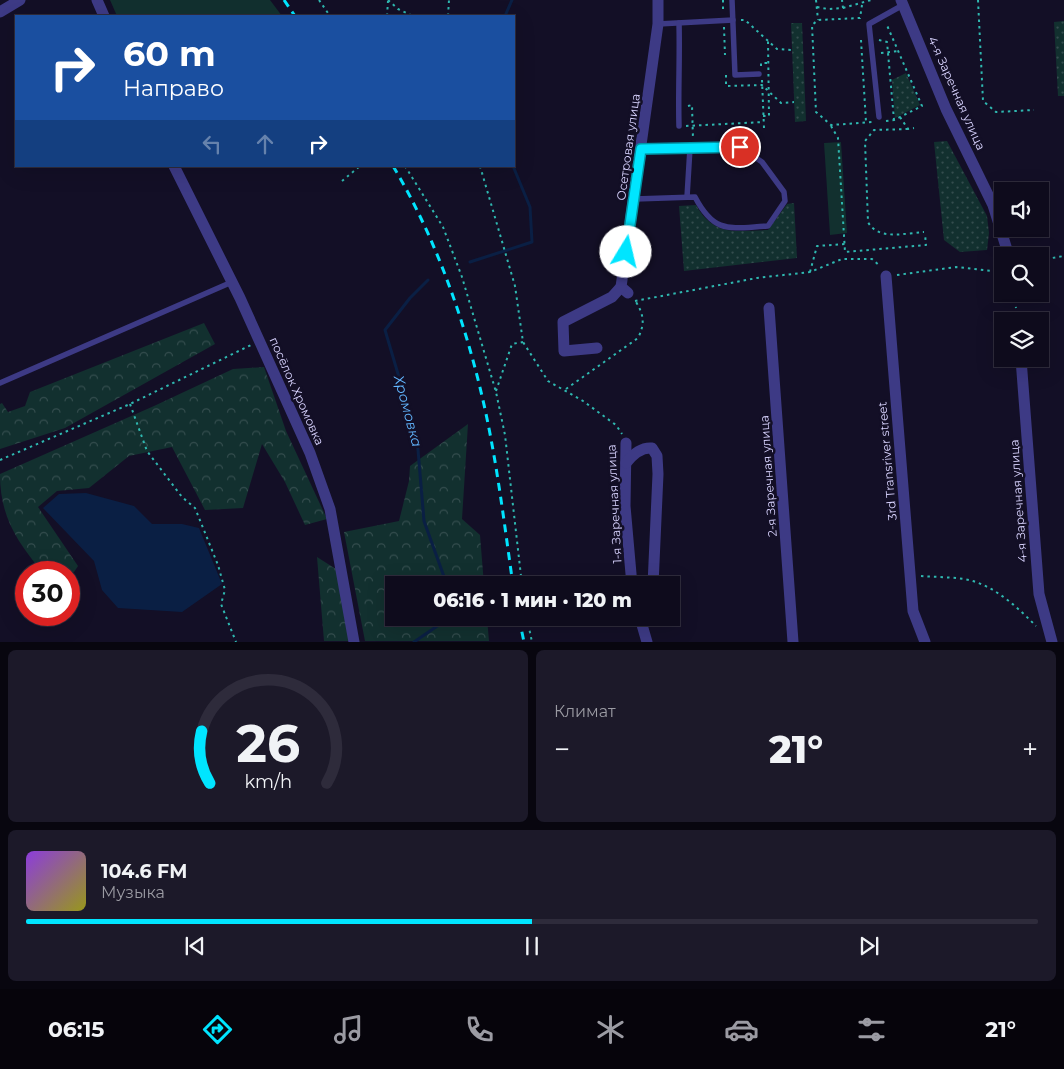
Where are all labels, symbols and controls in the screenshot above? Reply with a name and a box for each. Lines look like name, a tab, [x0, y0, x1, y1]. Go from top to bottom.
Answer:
text: 60 m	[123, 32, 216, 75]
street label: 4-я Заречная улица	[925, 34, 989, 152]
icon: right	[40, 35, 105, 100]
text: Направо	[123, 75, 224, 102]
street label: Осетровая улица	[613, 93, 643, 201]
pin	[719, 126, 761, 168]
icon: left	[198, 130, 226, 158]
icon: ahead	[251, 130, 279, 158]
icon: right	[304, 130, 332, 158]
icon: arrive	[726, 133, 754, 161]
map controls	[994, 182, 1049, 367]
button: sound	[994, 182, 1049, 237]
position arrow	[599, 225, 651, 277]
button: search	[994, 247, 1049, 302]
button: layers	[994, 312, 1049, 367]
street label: посёлок Хромовка	[266, 335, 328, 447]
water label: Хромовка	[390, 372, 426, 449]
street label: 3rd Transriver street	[874, 401, 900, 521]
street label: 2-я Заречная улица	[756, 415, 780, 537]
street label: 4-я Заречная улица	[1006, 439, 1030, 563]
street label: 1-я Заречная улица	[603, 444, 625, 564]
speed limit sign: 30	[15, 561, 80, 626]
text: 06:16 · 1 мин · 120 m	[433, 589, 632, 612]
text: Климат	[554, 702, 616, 721]
text: 26	[236, 712, 300, 775]
text: 21°	[769, 726, 823, 773]
text: −	[554, 732, 570, 766]
text: +	[1022, 732, 1038, 766]
text: km/h	[244, 771, 292, 792]
text: 104.6 FM	[101, 860, 187, 883]
text: Музыка	[101, 883, 165, 902]
icon: previous	[181, 932, 209, 960]
icon: pause	[518, 932, 546, 960]
icon: next	[855, 932, 883, 960]
icon: directions	[200, 1012, 235, 1047]
icon: music	[331, 1012, 366, 1047]
icon: phone	[462, 1012, 497, 1047]
icon: climate	[593, 1012, 628, 1047]
icon: car	[724, 1012, 759, 1047]
icon: filters	[854, 1012, 889, 1047]
text: 06:15	[48, 1016, 104, 1043]
text: 21°	[985, 1016, 1016, 1043]

